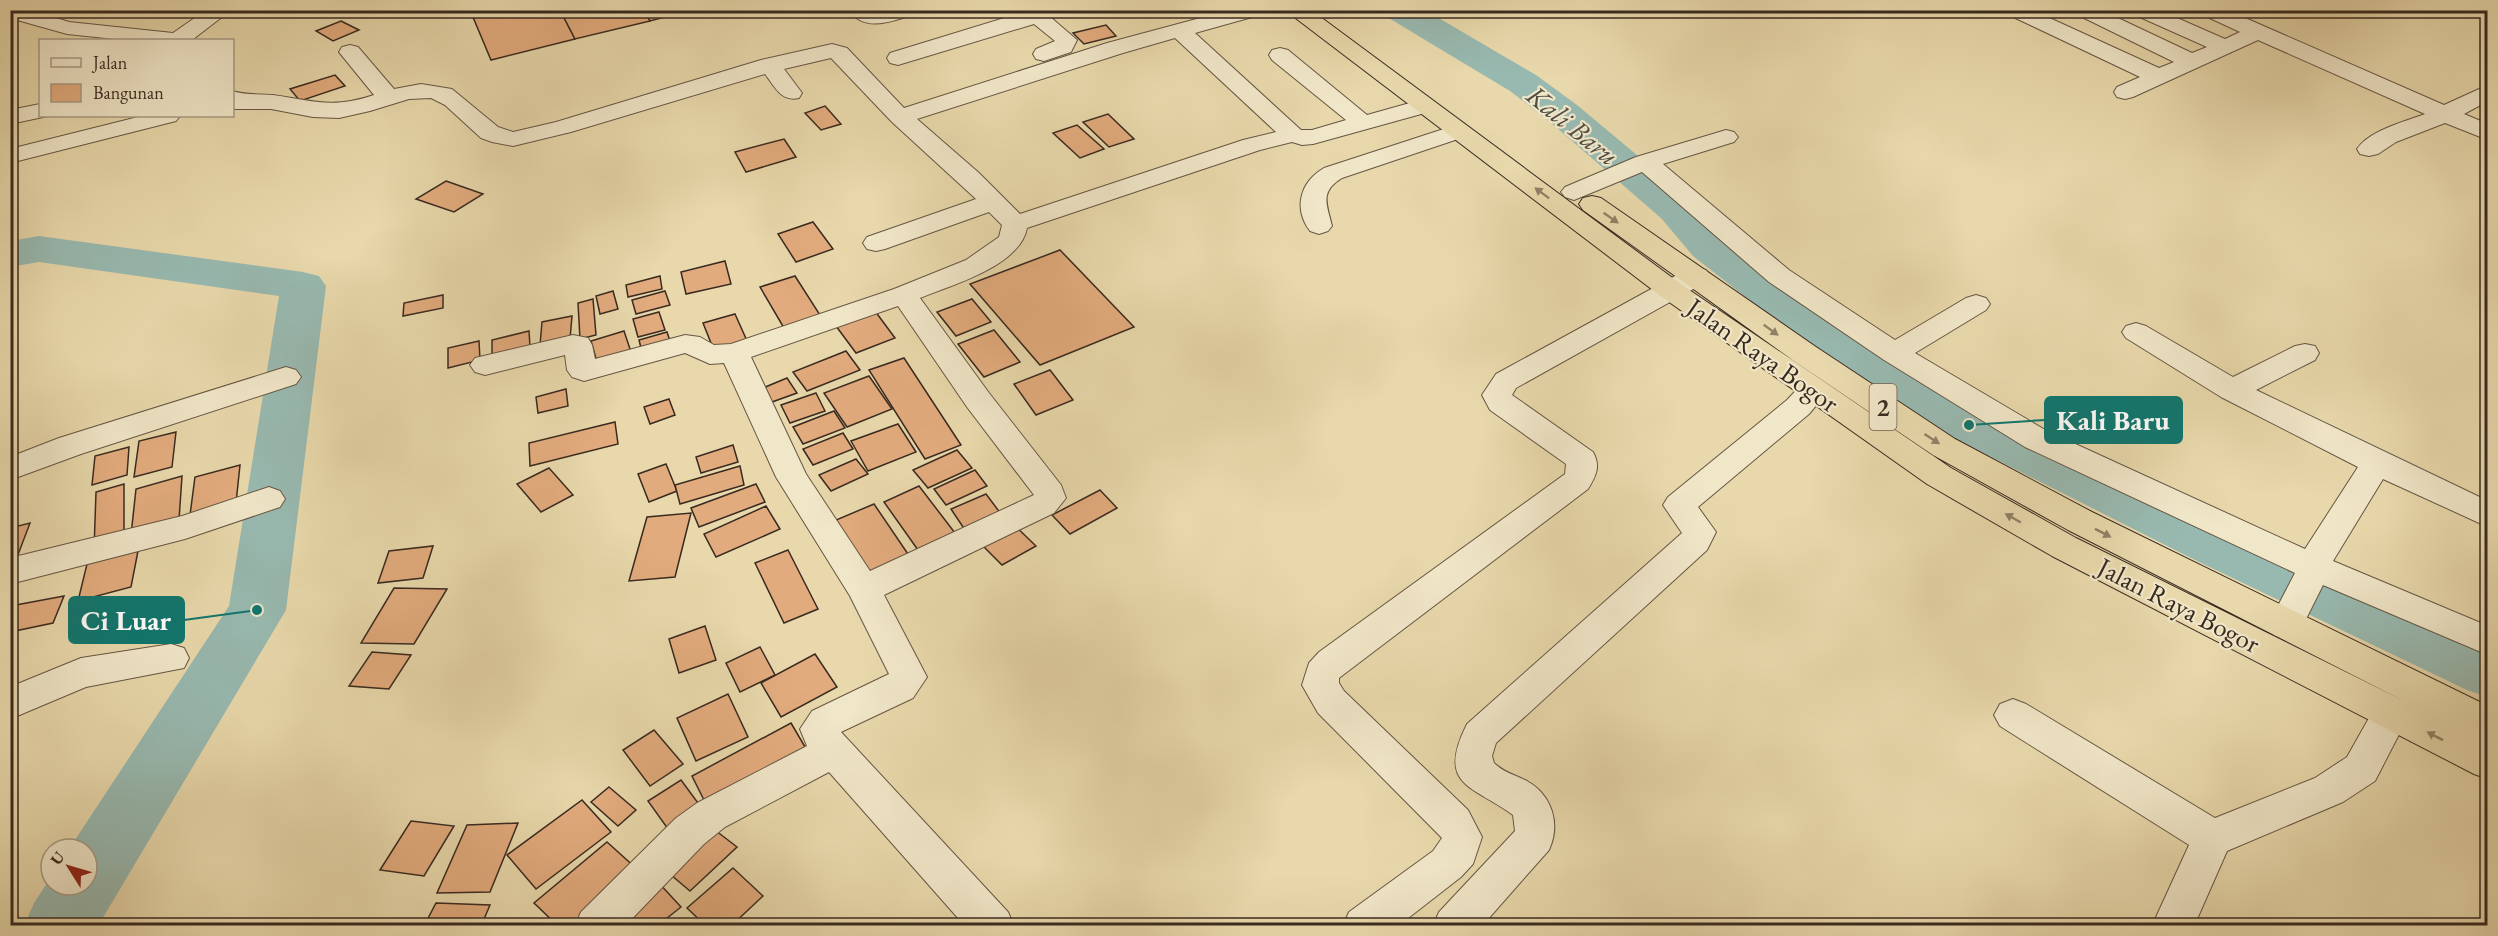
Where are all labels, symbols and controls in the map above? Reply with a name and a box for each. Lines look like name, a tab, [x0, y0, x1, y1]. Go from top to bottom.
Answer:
legend	[39, 39, 234, 117]
text: Jalan	[91, 51, 128, 74]
water label: Kali Baru	[1519, 76, 1627, 173]
text: Bangunan	[93, 81, 164, 104]
one-way arrow	[1534, 188, 1549, 200]
one-way arrow	[1603, 212, 1619, 224]
street label: Jalan Raya Bogor	[1679, 289, 1846, 420]
one-way arrow	[1762, 324, 1778, 336]
road number: 2	[1870, 384, 1896, 430]
callout: Kali Baru	[2045, 397, 2182, 443]
text: Kali Baru	[2056, 402, 2170, 438]
one-way arrow	[1924, 433, 1940, 444]
one-way arrow	[2004, 513, 2021, 523]
one-way arrow	[2095, 528, 2112, 538]
street label: Jalan Raya Bogor	[2090, 548, 2266, 661]
callout: Ci Luar	[69, 597, 184, 643]
text: Ci Luar	[81, 602, 172, 638]
one-way arrow	[2427, 731, 2444, 740]
north arrow	[39, 837, 99, 897]
text: U	[45, 847, 69, 869]

